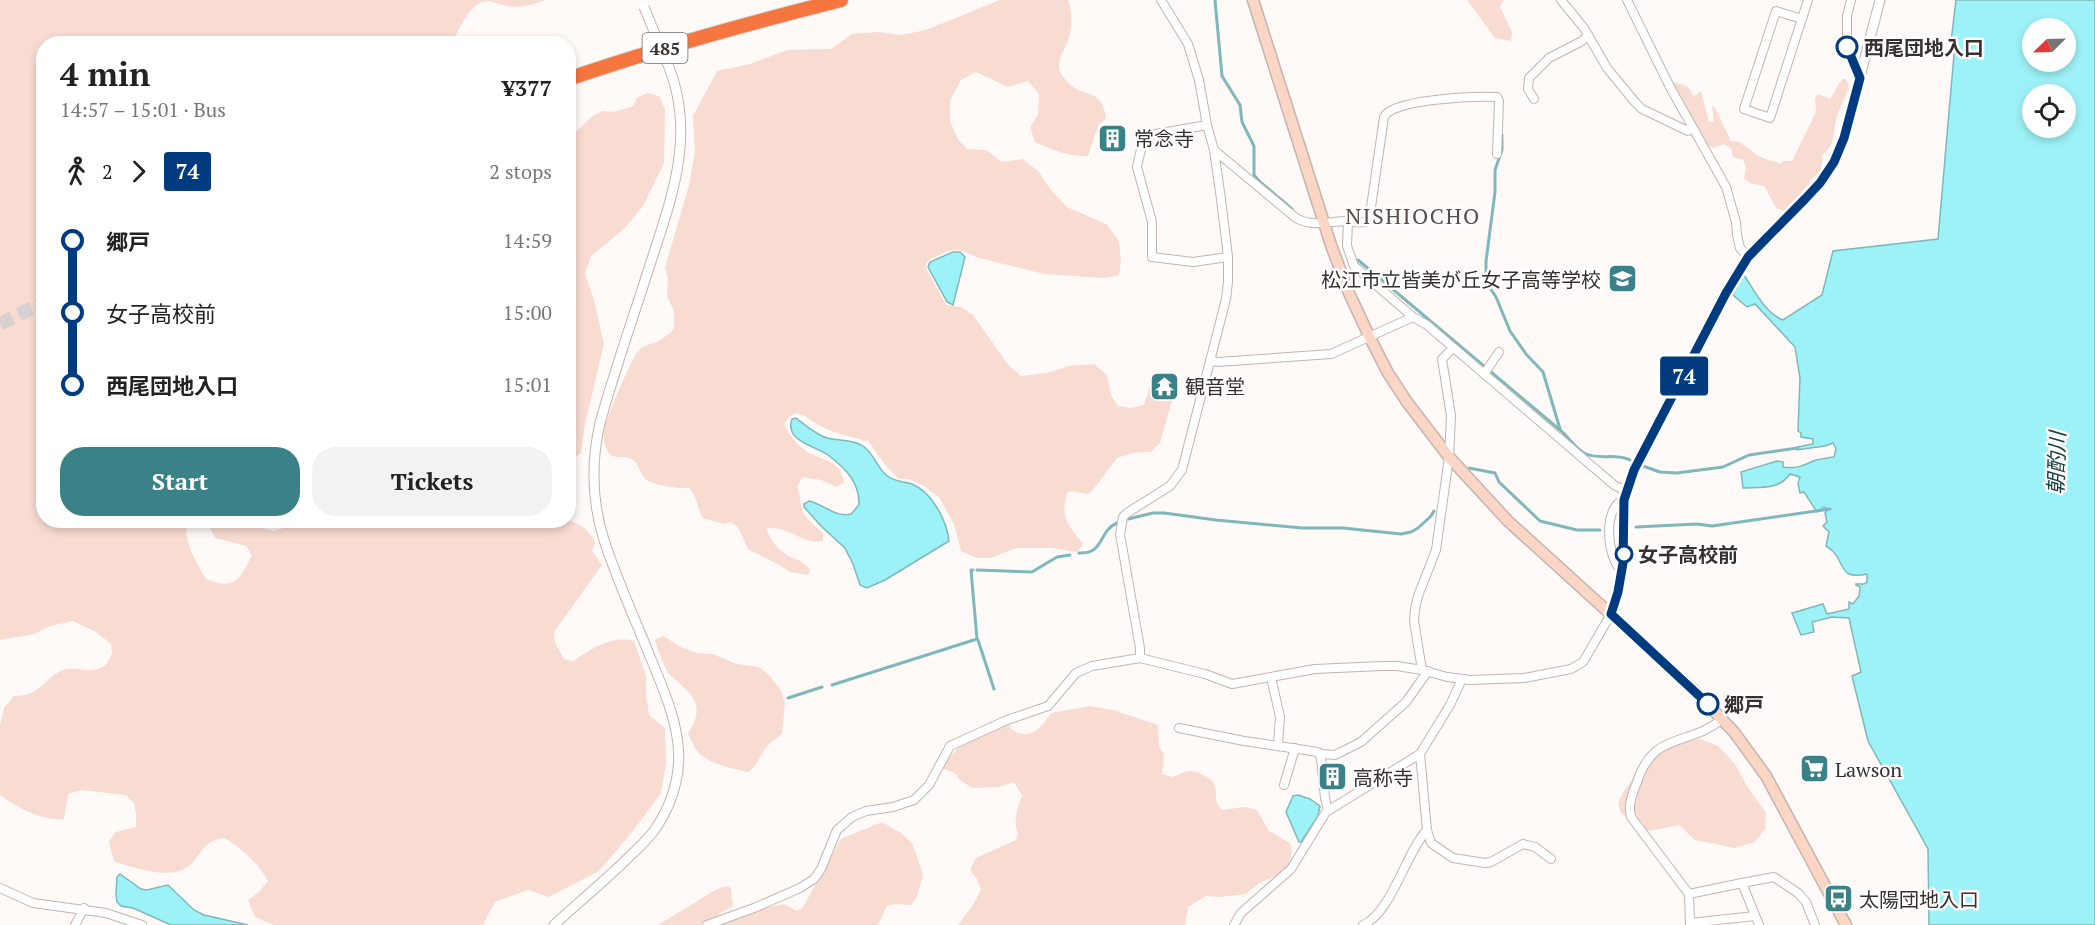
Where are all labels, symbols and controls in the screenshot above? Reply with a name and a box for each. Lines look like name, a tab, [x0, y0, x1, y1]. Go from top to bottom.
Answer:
north arrow	[2022, 18, 2076, 72]
map controls	[2022, 18, 2076, 138]
road number: 485	[642, 33, 688, 63]
place label: 西尾団地入口	[1864, 34, 1984, 61]
marker: 西尾団地入口	[1836, 36, 1858, 58]
text: 4 min	[60, 52, 150, 95]
text: ¥377	[502, 73, 552, 102]
button: locate	[2022, 84, 2076, 138]
text: 14:57 – 15:01 · Bus	[60, 96, 226, 123]
building icon: 常念寺	[1097, 122, 1129, 154]
place label: 常念寺	[1134, 125, 1194, 152]
icon: walk	[60, 155, 93, 188]
icon: forward	[122, 155, 155, 188]
text: 74	[176, 157, 199, 185]
text: 2	[102, 158, 113, 185]
text: 2 stops	[489, 158, 552, 185]
district label: NISHIOCHO	[1345, 201, 1481, 230]
text: 郷戸	[106, 227, 150, 256]
text: 14:59	[503, 227, 552, 254]
school or university icon: 松江市立皆美が丘女子高等学校	[1606, 263, 1638, 295]
place label: 松江市立皆美が丘女子高等学校	[1321, 266, 1601, 293]
text: 女子高校前	[106, 299, 216, 328]
text: 15:00	[503, 299, 552, 326]
line badge: 74	[1657, 356, 1711, 395]
text: 74	[1672, 362, 1696, 390]
temple icon: 観音堂	[1148, 370, 1180, 402]
text: 西尾団地入口	[106, 371, 238, 400]
text: 15:01	[503, 371, 552, 398]
place label: 観音堂	[1185, 373, 1245, 400]
water label: 朝酌川	[2041, 429, 2071, 495]
button: Start	[60, 447, 300, 516]
button: Tickets	[312, 447, 552, 516]
place label: 女子高校前	[1638, 541, 1738, 568]
marker: 女子高校前	[1615, 545, 1633, 563]
place label: 郷戸	[1724, 691, 1764, 718]
marker: 郷戸	[1697, 693, 1719, 715]
supermarket icon: Lawson	[1798, 753, 1830, 785]
place label: Lawson	[1835, 756, 1902, 783]
building icon: 高称寺	[1316, 761, 1348, 793]
place label: 高称寺	[1353, 764, 1413, 791]
bus stop icon: 太陽団地入口	[1822, 883, 1854, 915]
place label: 太陽団地入口	[1859, 886, 1979, 913]

